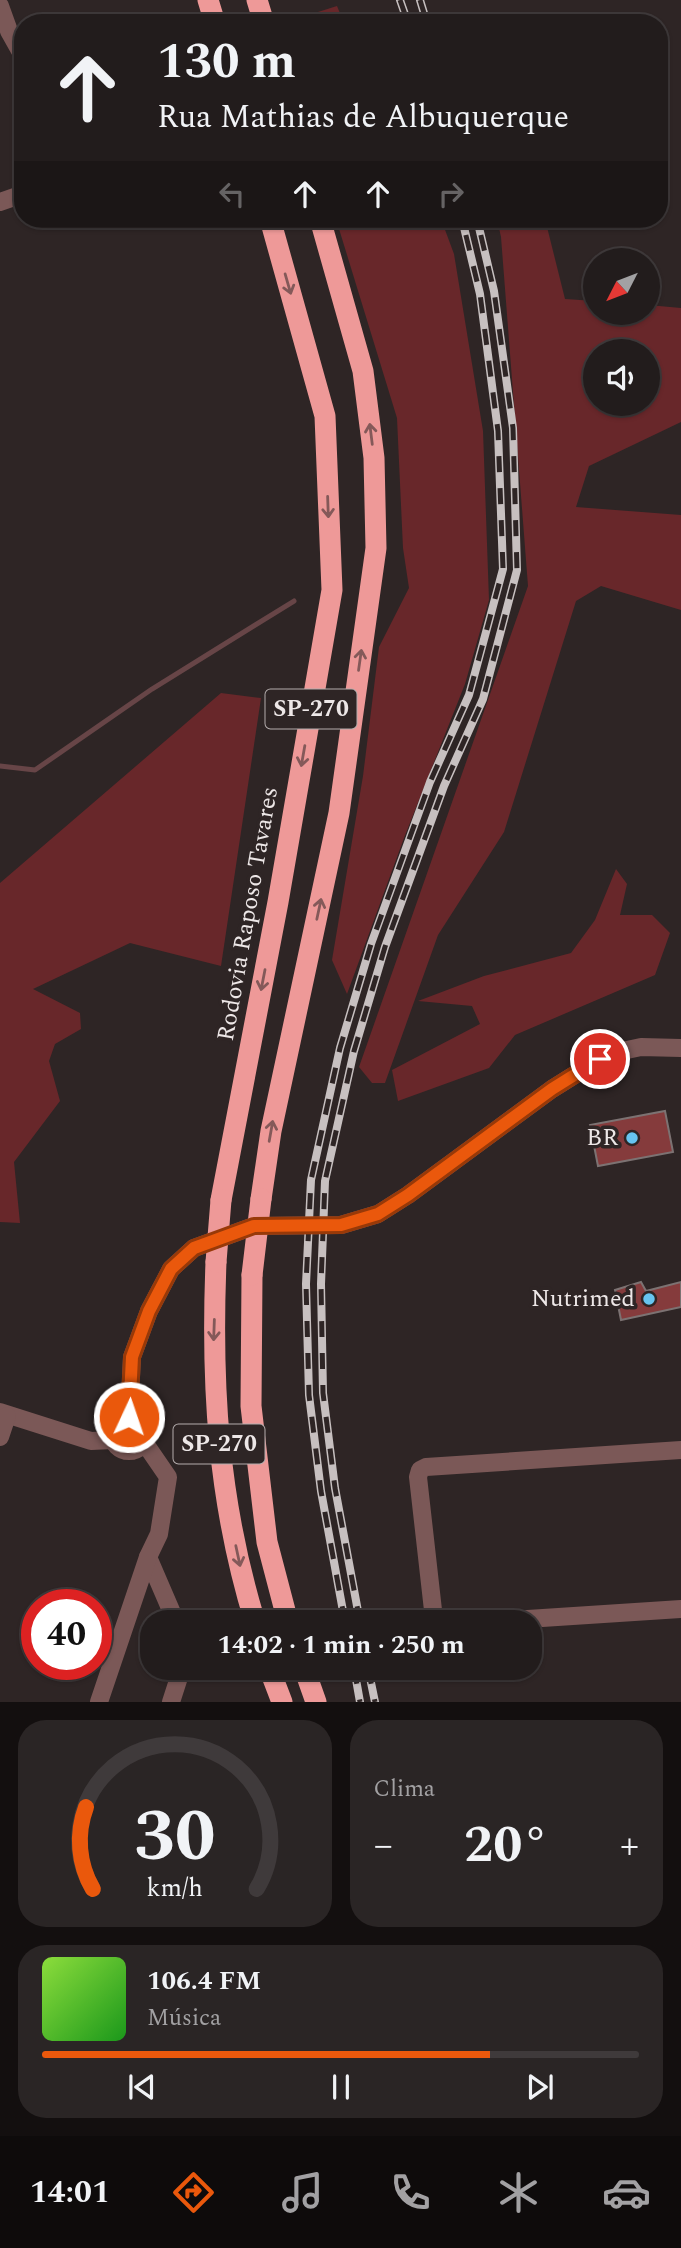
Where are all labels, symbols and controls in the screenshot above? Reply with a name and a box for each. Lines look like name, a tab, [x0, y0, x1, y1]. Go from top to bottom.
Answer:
text: 130 m	[157, 25, 296, 100]
icon: ahead	[42, 42, 133, 133]
text: Rua Mathias de Albuquerque	[157, 93, 569, 142]
icon: left	[213, 175, 251, 213]
icon: ahead	[286, 175, 324, 213]
icon: ahead	[359, 175, 397, 213]
icon: right	[432, 175, 470, 213]
north arrow	[583, 248, 660, 326]
map controls	[583, 248, 660, 416]
one-way arrow	[282, 273, 295, 295]
button: sound	[583, 339, 660, 416]
one-way arrow	[364, 423, 377, 446]
one-way arrow	[322, 495, 335, 518]
one-way arrow	[354, 650, 367, 672]
road number: SP-270	[266, 690, 356, 729]
one-way arrow	[296, 744, 309, 767]
street label: Rodovia Raposo Tavares	[208, 784, 288, 1044]
one-way arrow	[312, 898, 326, 921]
one-way arrow	[256, 968, 270, 991]
pin	[570, 1029, 630, 1089]
icon: arrive	[581, 1040, 619, 1078]
one-way arrow	[265, 1120, 279, 1143]
place label: BR	[586, 1120, 618, 1156]
marker: BR	[624, 1130, 640, 1146]
place label: Nutrimed	[531, 1281, 635, 1317]
marker: Nutrimed	[641, 1291, 657, 1307]
one-way arrow	[207, 1319, 220, 1342]
position arrow	[92, 1380, 166, 1454]
road number: SP-270	[174, 1424, 264, 1464]
one-way arrow	[231, 1544, 245, 1567]
speed limit sign: 40	[21, 1589, 112, 1680]
text: 14:02 · 1 min · 250 m	[217, 1625, 465, 1665]
text: Clima	[374, 1772, 435, 1807]
text: 30	[134, 1783, 216, 1894]
text: 20°	[464, 1806, 548, 1885]
text: −	[374, 1817, 393, 1875]
text: +	[620, 1817, 639, 1875]
text: km/h	[147, 1870, 203, 1908]
text: 106.4 FM	[147, 1961, 261, 2001]
text: Música	[147, 2001, 221, 2036]
icon: previous	[123, 2068, 161, 2106]
icon: pause	[322, 2068, 360, 2106]
icon: next	[521, 2068, 559, 2106]
text: 14:01	[30, 2168, 110, 2217]
icon: directions	[169, 2168, 218, 2217]
icon: music	[278, 2168, 327, 2217]
icon: phone	[386, 2168, 435, 2217]
icon: climate	[494, 2168, 543, 2217]
icon: car	[602, 2168, 651, 2217]

